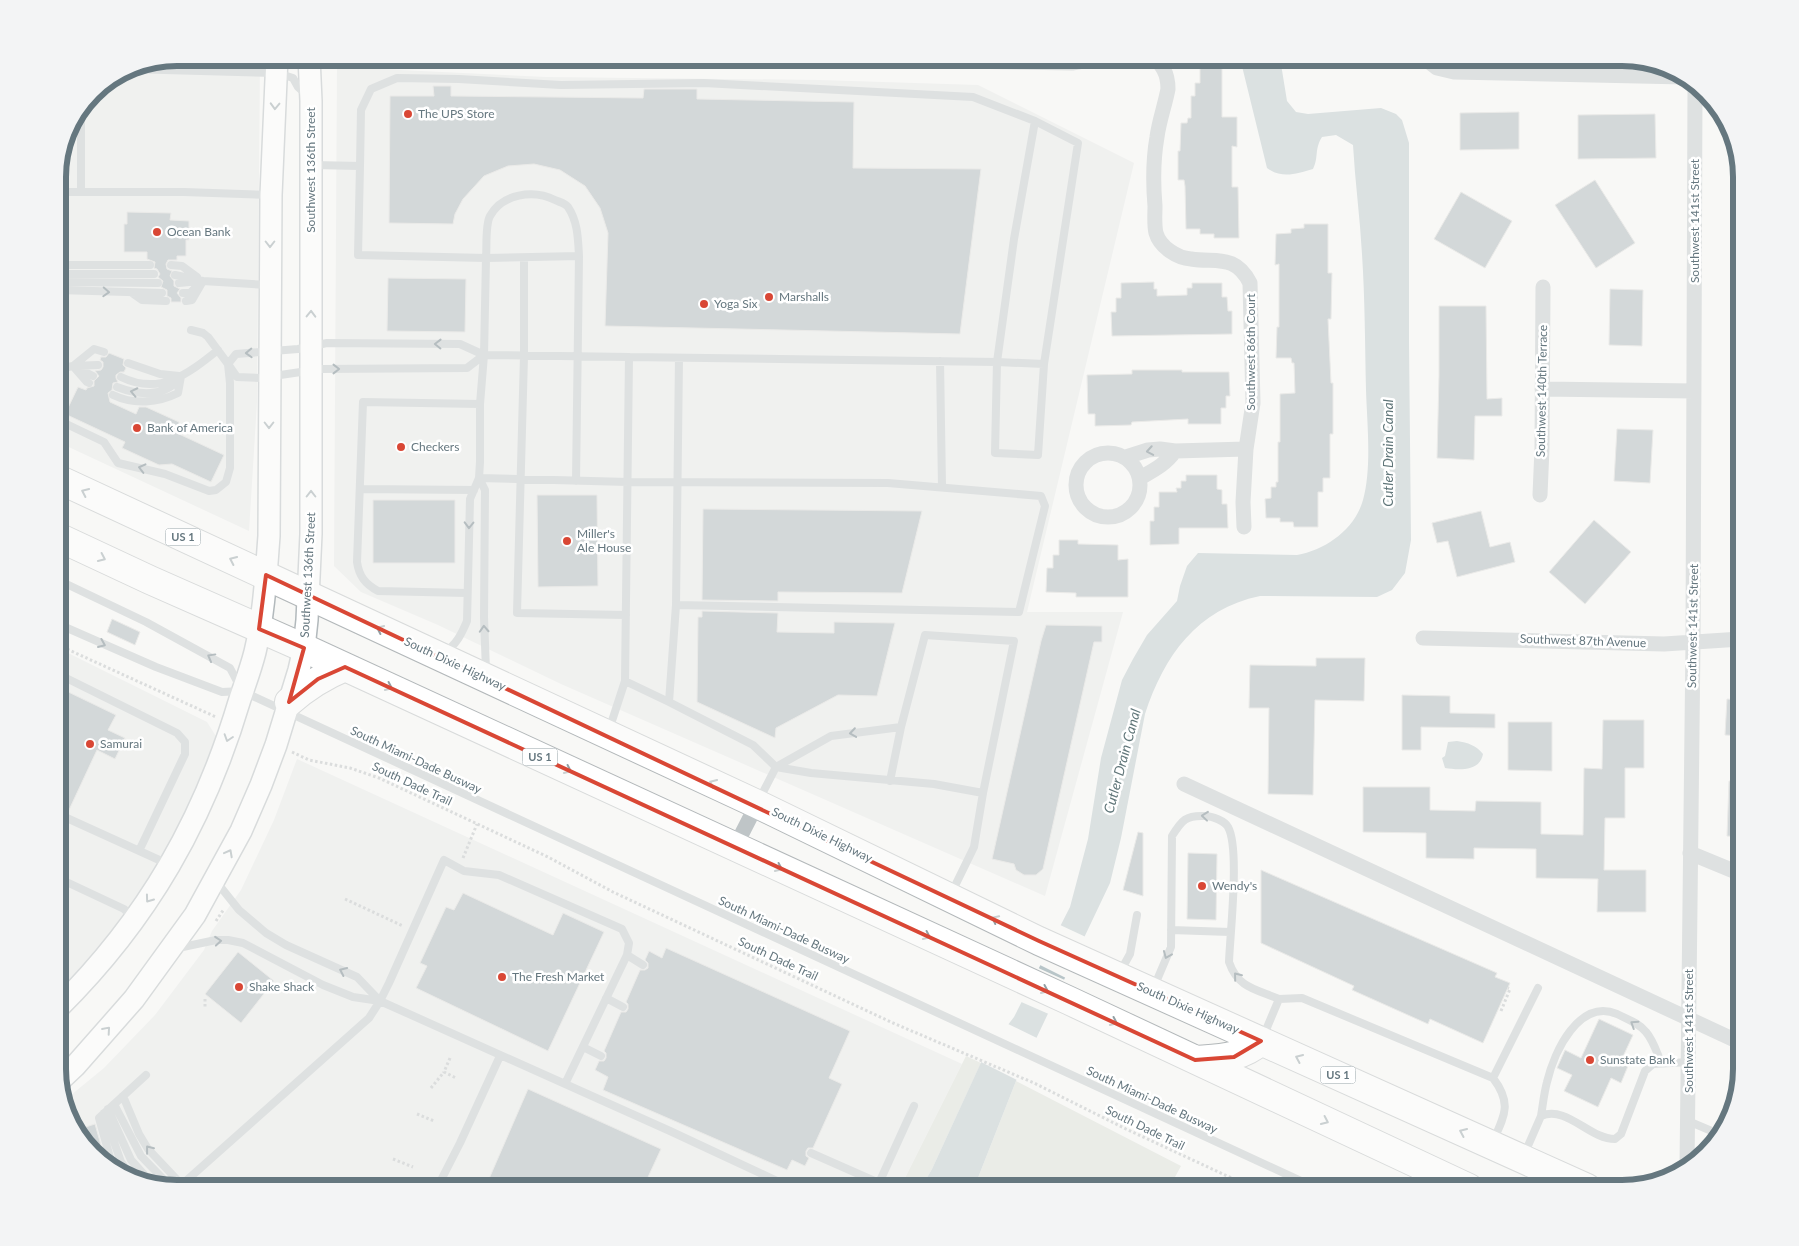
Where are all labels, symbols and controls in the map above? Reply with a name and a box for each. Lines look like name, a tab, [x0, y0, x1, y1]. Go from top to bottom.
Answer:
one-way arrow	[270, 102, 281, 110]
street label: Southwest 136th Street	[303, 106, 318, 233]
place label: The UPS Store	[418, 106, 494, 121]
marker: The UPS Store	[402, 108, 414, 120]
street label: Southwest 141st Street	[1687, 158, 1702, 283]
place label: Ocean Bank	[167, 224, 232, 239]
marker: Ocean Bank	[151, 226, 163, 238]
one-way arrow	[265, 240, 275, 248]
one-way arrow	[103, 287, 111, 298]
place label: Marshalls	[779, 289, 829, 304]
marker: Marshalls	[763, 291, 775, 303]
street label: Southwest 86th Court	[1243, 293, 1258, 411]
place label: Yoga Six	[714, 296, 758, 311]
marker: Yoga Six	[698, 298, 710, 310]
one-way arrow	[305, 310, 316, 318]
street label: Southwest 140th Terrace	[1533, 325, 1550, 457]
one-way arrow	[433, 339, 441, 349]
one-way arrow	[245, 348, 253, 359]
one-way arrow	[333, 364, 341, 374]
one-way arrow	[130, 387, 139, 398]
water label: Cutler Drain Canal	[1379, 399, 1396, 507]
place label: Bank of America	[147, 420, 233, 435]
marker: Bank of America	[131, 422, 143, 434]
one-way arrow	[264, 422, 274, 429]
place label: Checkers	[411, 439, 459, 454]
marker: Checkers	[395, 441, 407, 453]
one-way arrow	[1145, 445, 1154, 455]
one-way arrow	[137, 463, 146, 474]
one-way arrow	[81, 488, 90, 498]
one-way arrow	[305, 490, 316, 498]
street label: Southwest 136th Street	[297, 511, 318, 638]
one-way arrow	[464, 522, 474, 529]
place label: Miller's Ale House	[577, 526, 631, 555]
road number: US 1	[166, 528, 200, 546]
marker: Miller's Ale House	[561, 535, 573, 547]
one-way arrow	[97, 552, 106, 562]
one-way arrow	[229, 555, 238, 566]
street label: Southwest 141st Street	[1684, 563, 1701, 688]
one-way arrow	[376, 624, 385, 635]
one-way arrow	[479, 625, 490, 633]
street label: Southwest 87th Avenue	[1520, 631, 1646, 650]
street label: South Dixie Highway	[402, 633, 509, 694]
one-way arrow	[97, 637, 106, 648]
one-way arrow	[207, 653, 216, 663]
one-way arrow	[384, 681, 393, 692]
water label: Cutler Drain Canal	[1099, 707, 1144, 815]
street label: South Miami-Dade Busway	[348, 723, 485, 797]
one-way arrow	[848, 727, 856, 738]
one-way arrow	[224, 733, 234, 742]
place label: Samurai	[100, 736, 142, 751]
marker: Samurai	[84, 738, 96, 750]
road number: US 1	[522, 749, 558, 766]
street label: South Dade Trail	[370, 758, 455, 809]
one-way arrow	[563, 764, 572, 775]
one-way arrow	[709, 779, 718, 789]
street label: South Dixie Highway	[769, 804, 876, 866]
one-way arrow	[1200, 811, 1208, 822]
one-way arrow	[223, 850, 233, 859]
one-way arrow	[774, 861, 783, 872]
place label: Wendy's	[1212, 878, 1257, 893]
marker: Wendy's	[1196, 880, 1208, 892]
one-way arrow	[146, 893, 154, 902]
street label: South Miami-Dade Busway	[716, 893, 853, 967]
one-way arrow	[991, 915, 1000, 925]
one-way arrow	[922, 929, 931, 940]
street label: South Dade Trail	[736, 933, 821, 984]
one-way arrow	[215, 935, 223, 946]
one-way arrow	[1163, 950, 1174, 959]
one-way arrow	[339, 967, 348, 977]
street label: Southwest 141st Street	[1681, 968, 1696, 1093]
place label: The Fresh Market	[512, 969, 605, 984]
marker: The Fresh Market	[496, 971, 508, 983]
one-way arrow	[1233, 973, 1242, 982]
street label: South Dixie Highway	[1135, 978, 1242, 1037]
place label: Shake Shack	[249, 979, 315, 994]
marker: Shake Shack	[233, 981, 245, 993]
one-way arrow	[1040, 983, 1049, 994]
one-way arrow	[1109, 1016, 1118, 1026]
one-way arrow	[1631, 1020, 1640, 1030]
one-way arrow	[102, 1026, 111, 1035]
place label: Sunstate Bank	[1600, 1052, 1676, 1067]
one-way arrow	[1295, 1054, 1304, 1064]
marker: Sunstate Bank	[1584, 1054, 1596, 1066]
street label: South Miami-Dade Busway	[1084, 1063, 1221, 1137]
road number: US 1	[1320, 1066, 1356, 1084]
street label: South Dade Trail	[1103, 1102, 1187, 1153]
one-way arrow	[1320, 1115, 1329, 1125]
one-way arrow	[1459, 1128, 1468, 1139]
one-way arrow	[147, 1146, 155, 1155]

